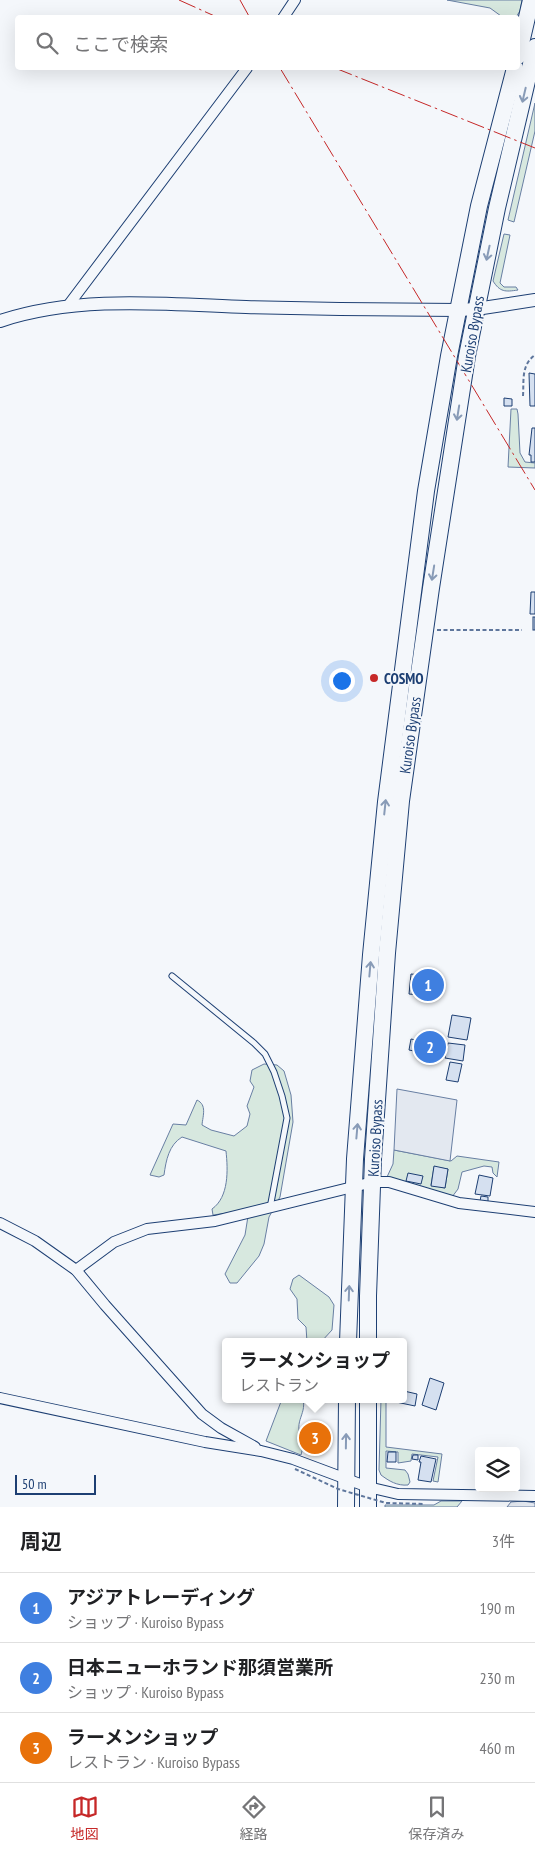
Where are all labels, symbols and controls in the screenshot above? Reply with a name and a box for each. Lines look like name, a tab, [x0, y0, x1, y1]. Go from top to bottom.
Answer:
search box	[15, 15, 520, 70]
icon: search	[33, 29, 61, 57]
text: ここで検索	[73, 32, 168, 56]
one-way arrow	[519, 86, 528, 102]
one-way arrow	[483, 245, 492, 261]
street label: Kuroiso Bypass	[456, 294, 488, 374]
one-way arrow	[453, 405, 463, 421]
one-way arrow	[428, 565, 438, 581]
your location	[329, 668, 355, 694]
place label: COSMO	[384, 669, 424, 688]
marker: COSMO	[368, 672, 380, 684]
street label: Kuroiso Bypass	[395, 695, 425, 775]
one-way arrow	[380, 799, 390, 815]
one-way arrow	[365, 961, 375, 977]
pin: 1	[412, 966, 444, 1004]
pin: 2	[414, 1028, 446, 1066]
street label: Kuroiso Bypass	[363, 1099, 387, 1177]
one-way arrow	[352, 1123, 362, 1139]
one-way arrow	[345, 1285, 354, 1301]
popup	[222, 1338, 407, 1403]
text: ラーメンショップ	[239, 1348, 390, 1372]
text: レストラン	[239, 1375, 319, 1395]
pin: 3	[299, 1419, 331, 1457]
one-way arrow	[341, 1433, 351, 1450]
map controls	[475, 1447, 520, 1492]
button: layers	[475, 1447, 520, 1492]
scale bar	[15, 1472, 96, 1495]
text: 50 m	[22, 1475, 47, 1493]
text: 周辺	[20, 1528, 62, 1555]
text: 3件	[492, 1531, 515, 1551]
text: アジアトレーディング	[67, 1585, 255, 1609]
text: 1	[32, 1598, 40, 1618]
text: 190 m	[480, 1598, 515, 1618]
text: ショップ · Kuroiso Bypass	[67, 1612, 224, 1632]
text: 日本ニューホランド那須営業所	[67, 1655, 333, 1679]
text: 2	[32, 1668, 40, 1688]
text: 230 m	[480, 1668, 515, 1688]
text: ショップ · Kuroiso Bypass	[67, 1682, 224, 1702]
text: ラーメンショップ	[67, 1725, 218, 1749]
text: 3	[32, 1738, 40, 1758]
text: 460 m	[480, 1738, 515, 1758]
text: レストラン · Kuroiso Bypass	[67, 1752, 240, 1772]
tab: 地図	[71, 1793, 99, 1843]
tab: 経路	[240, 1793, 268, 1843]
tab: 保存済み	[409, 1793, 465, 1843]

